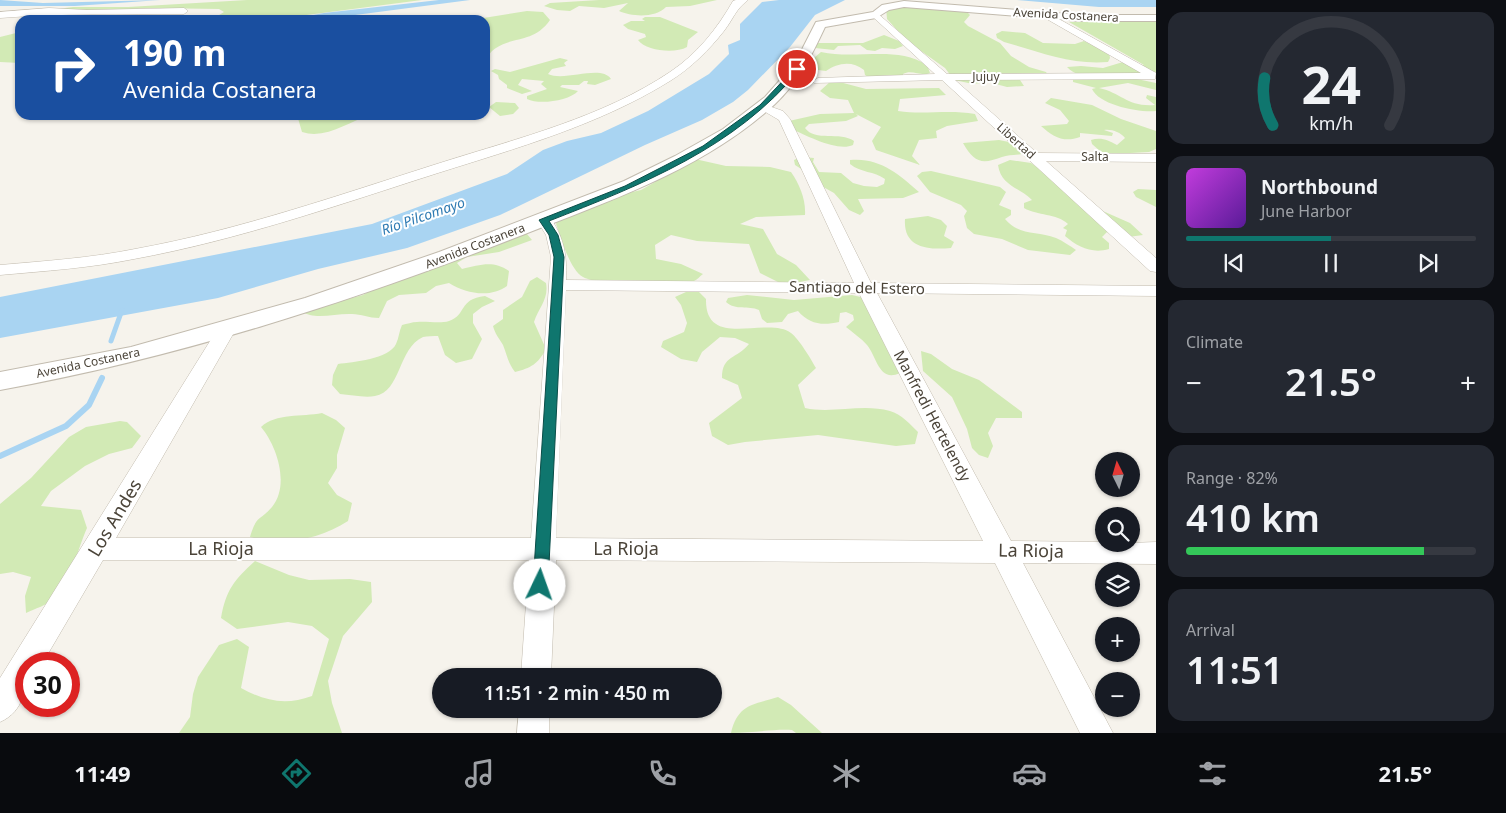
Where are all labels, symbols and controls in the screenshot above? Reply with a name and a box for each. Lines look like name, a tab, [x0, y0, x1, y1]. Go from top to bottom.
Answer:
street label: Avenida Costanera	[1013, 3, 1119, 26]
text: 190 m	[123, 29, 226, 76]
icon: right	[40, 35, 105, 100]
pin	[776, 48, 818, 90]
text: 24	[1301, 48, 1361, 119]
icon: arrive	[783, 55, 811, 83]
street label: Jujuy	[971, 68, 1001, 85]
text: Avenida Costanera	[123, 74, 317, 104]
text: km/h	[1309, 111, 1353, 135]
street label: Libertad	[993, 119, 1039, 163]
street label: Salta	[1081, 148, 1109, 165]
text: Northbound	[1261, 174, 1378, 200]
water label: Río Pilcomayo	[379, 192, 467, 239]
text: June Harbor	[1261, 200, 1352, 222]
street label: Avenida Costanera	[422, 219, 527, 272]
icon: previous	[1220, 249, 1248, 277]
icon: pause	[1317, 249, 1345, 277]
icon: next	[1414, 249, 1442, 277]
street label: Santiago del Estero	[789, 276, 925, 298]
text: Climate	[1186, 331, 1243, 353]
street label: Avenida Costanera	[34, 343, 141, 382]
street label: Manfredi Hertelendy	[890, 346, 976, 485]
text: 21.5°	[1285, 355, 1377, 407]
text: −	[1186, 363, 1202, 401]
text: +	[1460, 363, 1476, 401]
north arrow	[1095, 452, 1140, 498]
map controls	[1095, 452, 1140, 717]
text: Range · 82%	[1186, 467, 1278, 489]
street label: Los Andes	[82, 474, 147, 561]
text: 410 km	[1186, 491, 1320, 543]
button: search	[1095, 507, 1140, 552]
street label: La Rioja	[188, 536, 254, 560]
street label: La Rioja	[593, 536, 659, 560]
street label: La Rioja	[998, 537, 1064, 563]
position arrow	[513, 558, 565, 610]
button: layers	[1095, 562, 1140, 607]
button: +	[1095, 617, 1140, 662]
text: Arrival	[1186, 619, 1235, 641]
text: 11:51	[1186, 643, 1283, 695]
speed limit sign: 30	[15, 652, 80, 717]
button: −	[1095, 672, 1140, 717]
text: 11:51 · 2 min · 450 m	[484, 680, 670, 706]
icon: directions	[279, 756, 314, 791]
icon: music	[462, 756, 497, 791]
icon: phone	[645, 756, 680, 791]
icon: climate	[829, 756, 864, 791]
icon: car	[1012, 756, 1047, 791]
icon: filters	[1195, 756, 1230, 791]
text: 11:49	[74, 758, 131, 788]
text: 21.5°	[1379, 758, 1432, 788]

